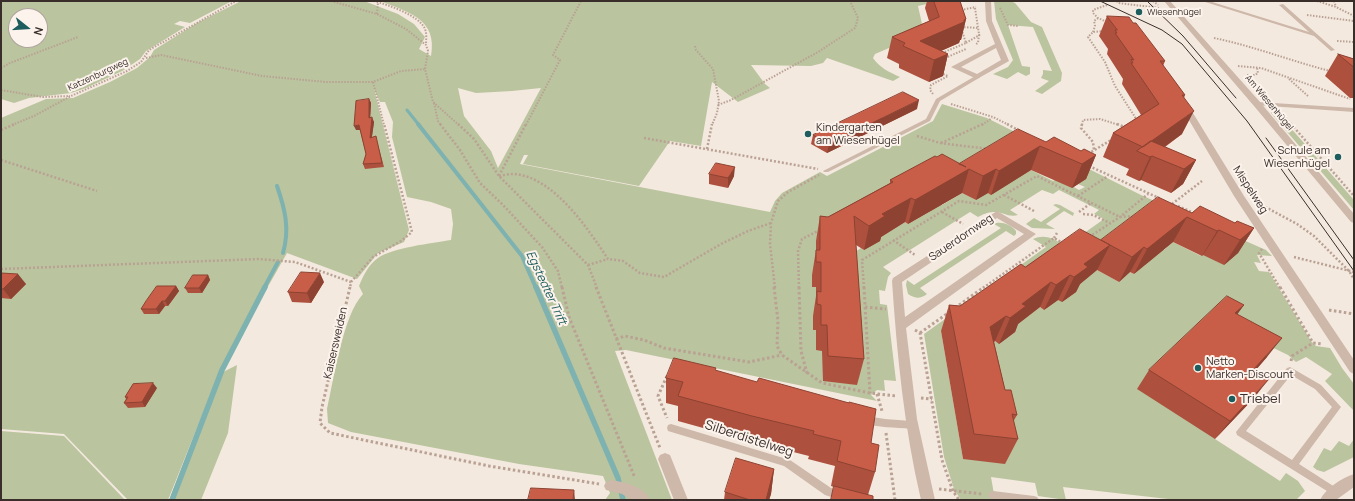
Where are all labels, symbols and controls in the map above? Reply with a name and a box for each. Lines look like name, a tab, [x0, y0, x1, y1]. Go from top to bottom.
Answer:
marker: Wiesenhügel	[1134, 7, 1144, 17]
place label: Wiesenhügel	[1147, 7, 1201, 17]
north arrow	[8, 8, 48, 48]
text: N	[31, 25, 47, 37]
street label: Katzenburgweg	[66, 56, 130, 94]
street label: Am Wiesenhügel	[1243, 73, 1295, 133]
place label: Kindergarten am Wiesenhügel	[816, 121, 900, 147]
marker: Kindergarten am Wiesenhügel	[803, 129, 813, 139]
place label: Schule am Wiesenhügel	[1264, 144, 1330, 170]
marker: Schule am Wiesenhügel	[1333, 152, 1343, 162]
street label: Mispelweg	[1230, 164, 1270, 216]
street label: Sauerdornweg	[926, 212, 996, 264]
water label: Egstedter Trift	[523, 249, 569, 327]
street label: Kaisersweiden	[321, 306, 351, 380]
place label: Netto Marken-Discount	[1206, 355, 1294, 381]
marker: Netto Marken-Discount	[1193, 363, 1203, 373]
place label: Triebel	[1240, 391, 1281, 407]
marker: Triebel	[1227, 394, 1237, 404]
street label: Silberdistelweg	[703, 417, 795, 461]

